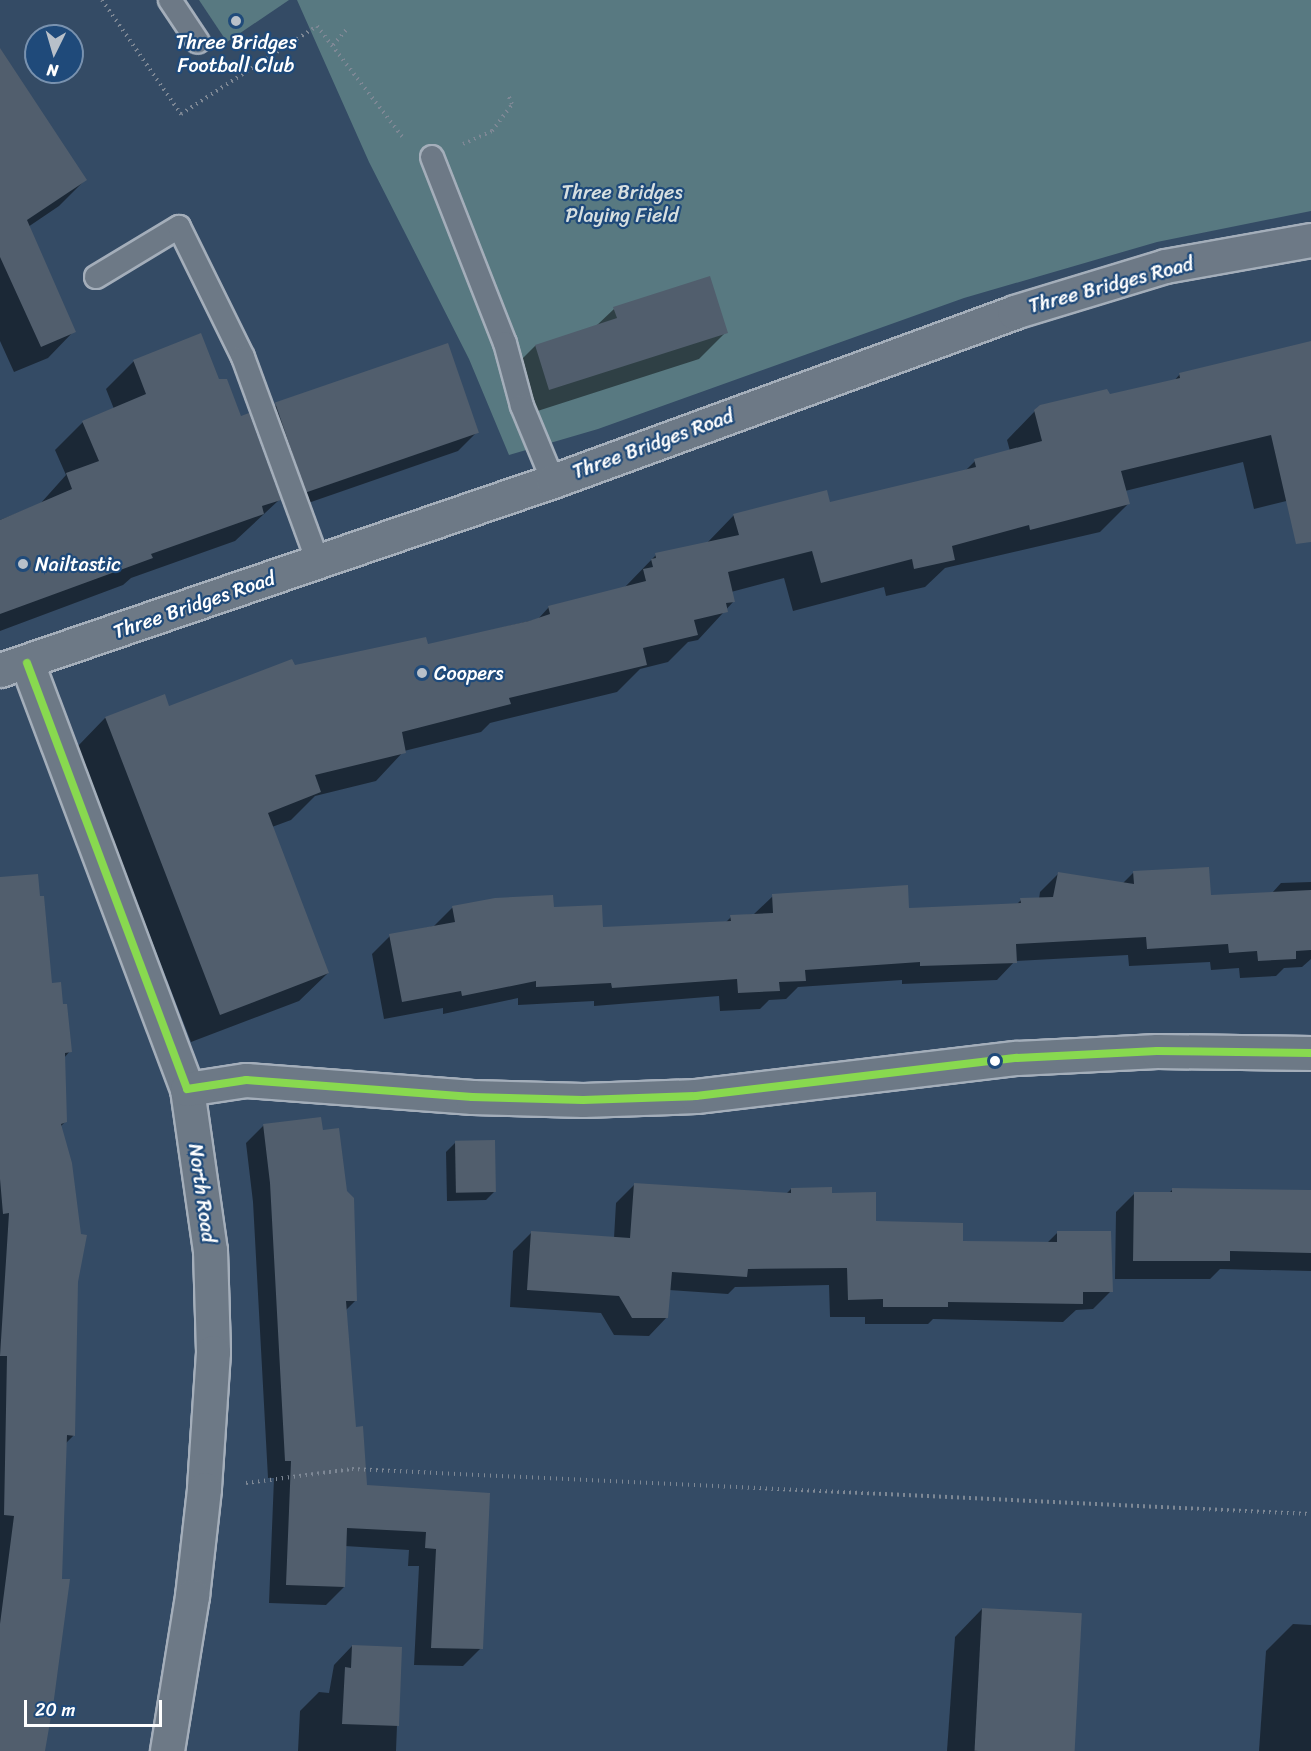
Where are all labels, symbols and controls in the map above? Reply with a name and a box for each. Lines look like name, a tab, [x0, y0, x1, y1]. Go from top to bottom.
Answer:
marker: Three Bridges Football Club	[229, 14, 243, 28]
north arrow	[24, 24, 84, 84]
place label: Three Bridges Football Club	[175, 30, 297, 77]
text: N	[46, 56, 59, 85]
park label: Three Bridges Playing Field	[561, 180, 683, 227]
street label: Three Bridges Road	[1026, 251, 1196, 319]
street label: Three Bridges Road	[569, 404, 737, 484]
place label: Nailtastic	[35, 552, 121, 576]
marker: Nailtastic	[16, 557, 30, 571]
street label: Three Bridges Road	[110, 566, 278, 644]
place label: Coopers	[434, 661, 503, 685]
marker: Coopers	[415, 666, 429, 680]
unlabelled marker	[989, 1055, 1001, 1067]
street label: North Road	[183, 1142, 221, 1244]
scale bar	[27, 1688, 165, 1726]
text: 20 m	[35, 1694, 75, 1726]

